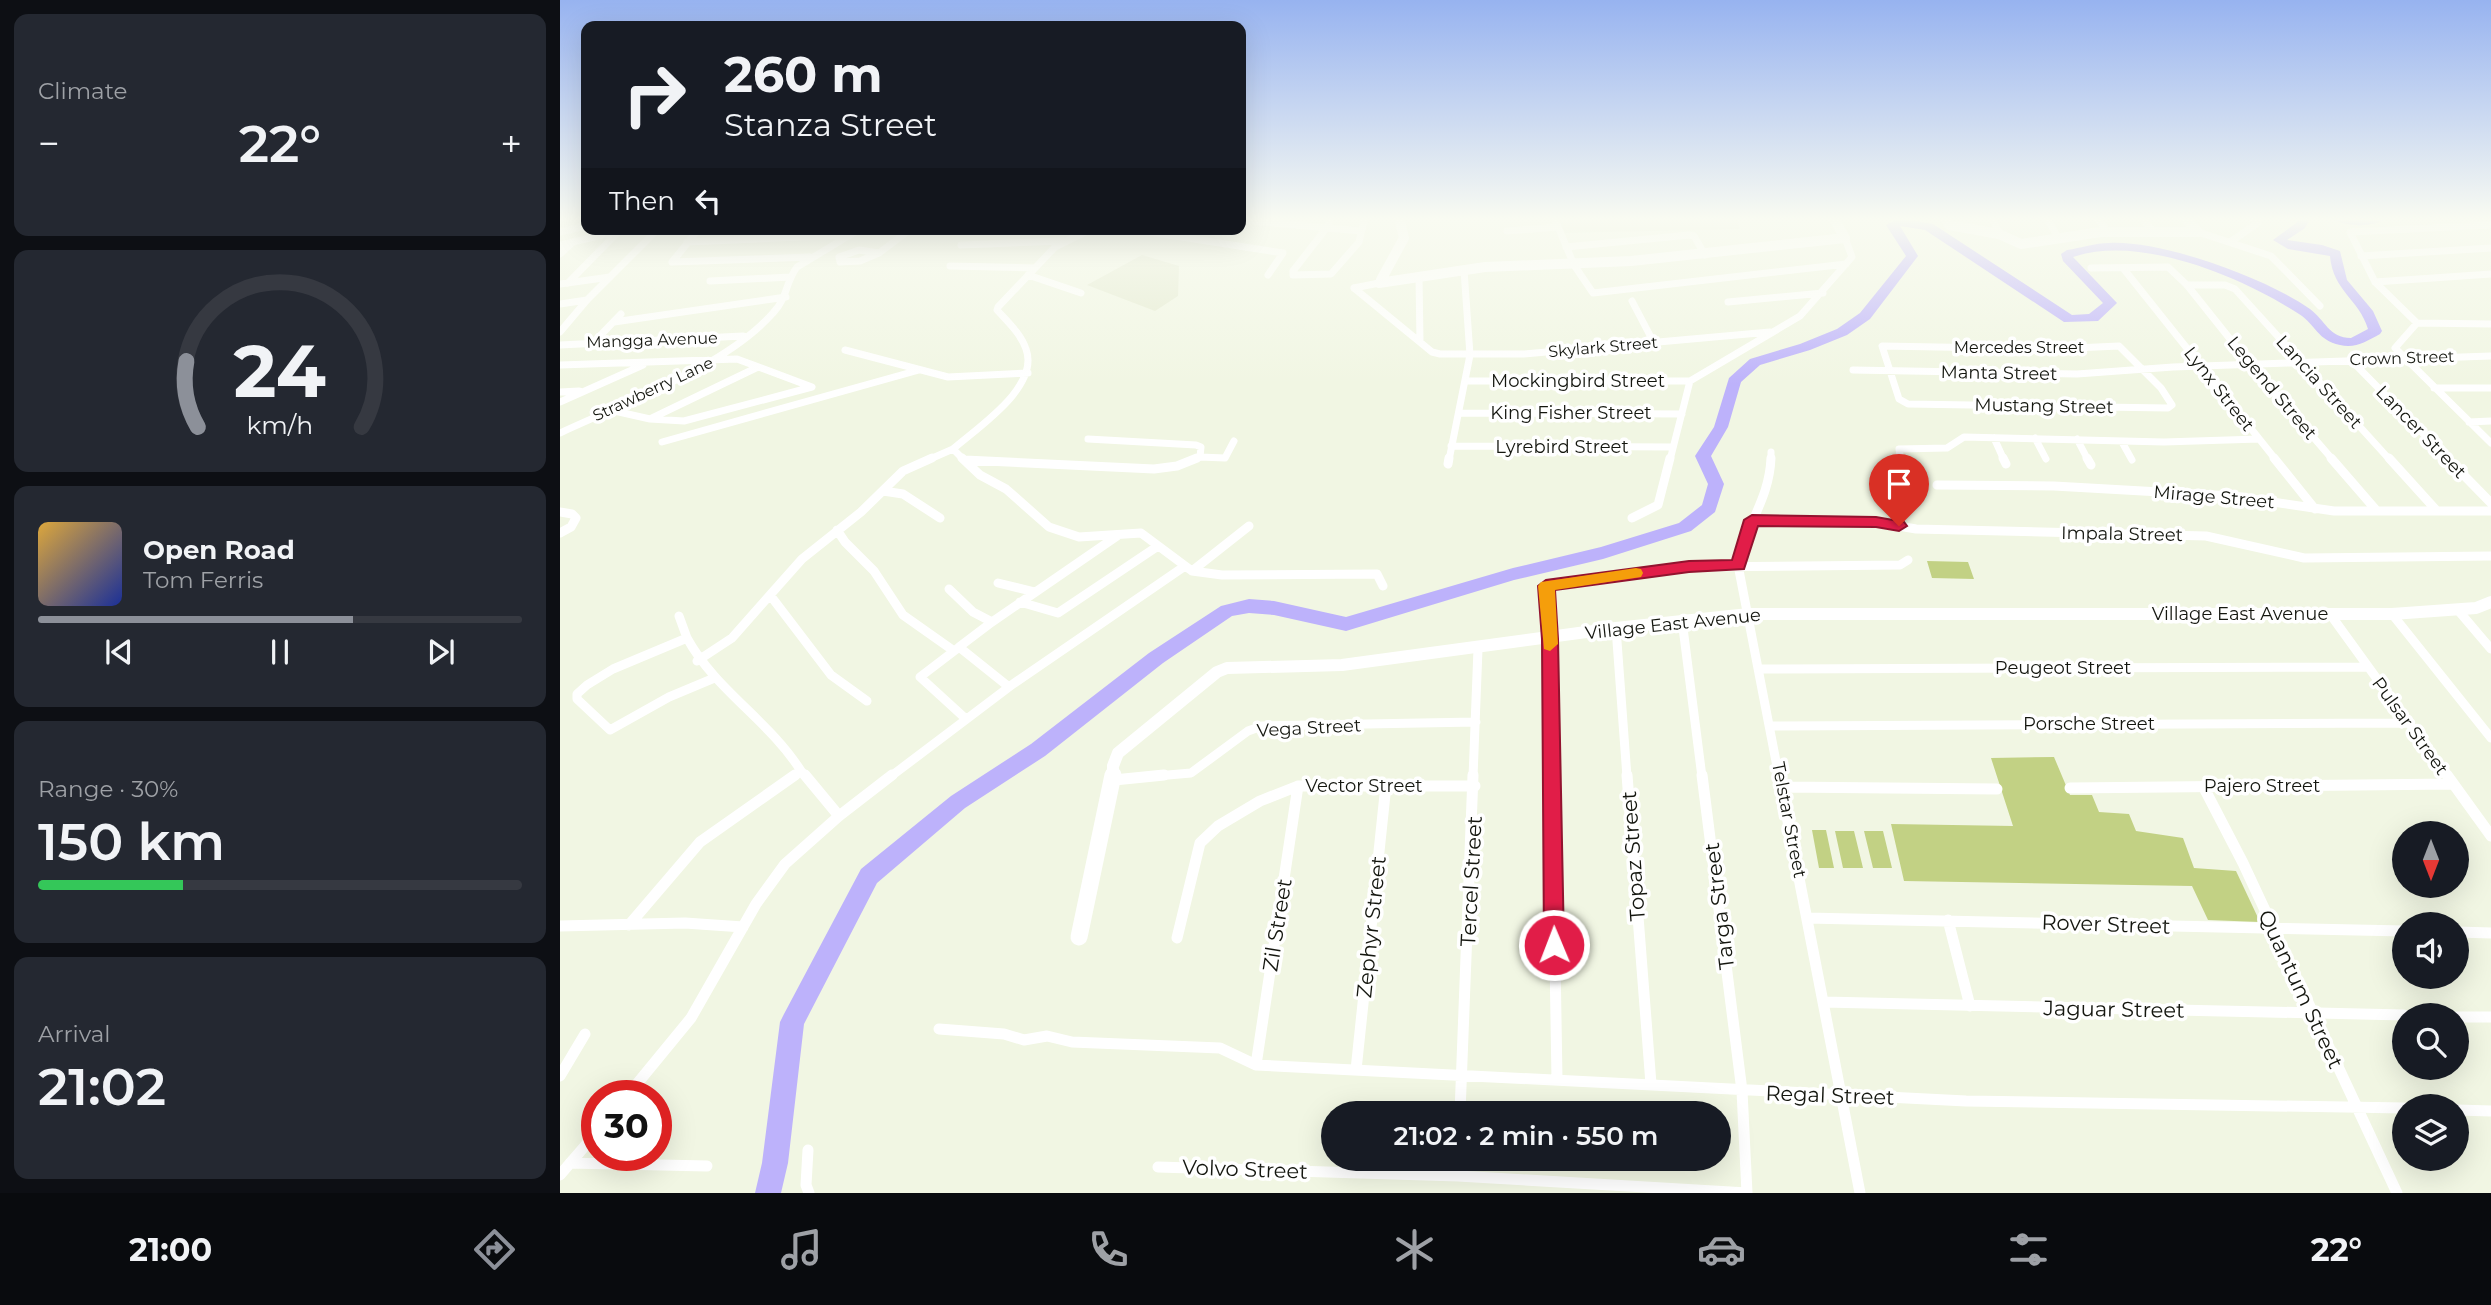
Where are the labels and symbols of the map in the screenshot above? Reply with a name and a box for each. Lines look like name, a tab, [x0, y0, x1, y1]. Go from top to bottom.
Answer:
street label: Mangga Avenue	[586, 328, 718, 352]
street label: Lancia Street	[2271, 331, 2367, 433]
street label: Legend Street	[2222, 332, 2322, 444]
street label: Skylark Street	[1547, 333, 1659, 361]
street label: Mercedes Street	[1954, 338, 2085, 357]
street label: Lynx Street	[2179, 342, 2259, 436]
street label: Crown Street	[2349, 347, 2455, 369]
street label: Strawberry Lane	[590, 353, 716, 425]
street label: Manta Street	[1940, 361, 2058, 385]
street label: Mockingbird Street	[1491, 370, 1665, 392]
street label: Lancer Street	[2371, 381, 2471, 483]
street label: Mustang Street	[1974, 394, 2114, 418]
street label: King Fisher Street	[1490, 402, 1652, 424]
street label: Lyrebird Street	[1495, 436, 1629, 458]
pin	[1869, 454, 1929, 526]
street label: Mirage Street	[2153, 481, 2275, 513]
street label: Impala Street	[2061, 522, 2183, 546]
street label: Village East Avenue	[2152, 603, 2328, 625]
street label: Village East Avenue	[1584, 604, 1762, 644]
street label: Peugeot Street	[1995, 657, 2131, 679]
street label: Pulsar Street	[2367, 673, 2453, 779]
street label: Porsche Street	[2023, 713, 2155, 735]
street label: Vega Street	[1256, 714, 1362, 742]
street label: Telstar Street	[1767, 760, 1811, 880]
street label: Vector Street	[1305, 775, 1423, 797]
street label: Pajero Street	[2204, 775, 2320, 797]
street label: Topaz Street	[1616, 790, 1650, 922]
street label: Tercel Street	[1455, 815, 1487, 947]
north arrow	[2392, 821, 2469, 898]
street label: Targa Street	[1699, 841, 1739, 971]
street label: Zephyr Street	[1351, 855, 1391, 999]
street label: Zil Street	[1257, 877, 1297, 973]
street label: Quantum Street	[2253, 906, 2349, 1072]
position arrow	[1517, 908, 1591, 982]
street label: Rover Street	[2041, 909, 2171, 939]
street label: Jaguar Street	[2042, 995, 2185, 1023]
speed limit sign: 30	[581, 1080, 672, 1171]
street label: Regal Street	[1765, 1080, 1895, 1110]
street label: Volvo Street	[1182, 1154, 1308, 1184]

